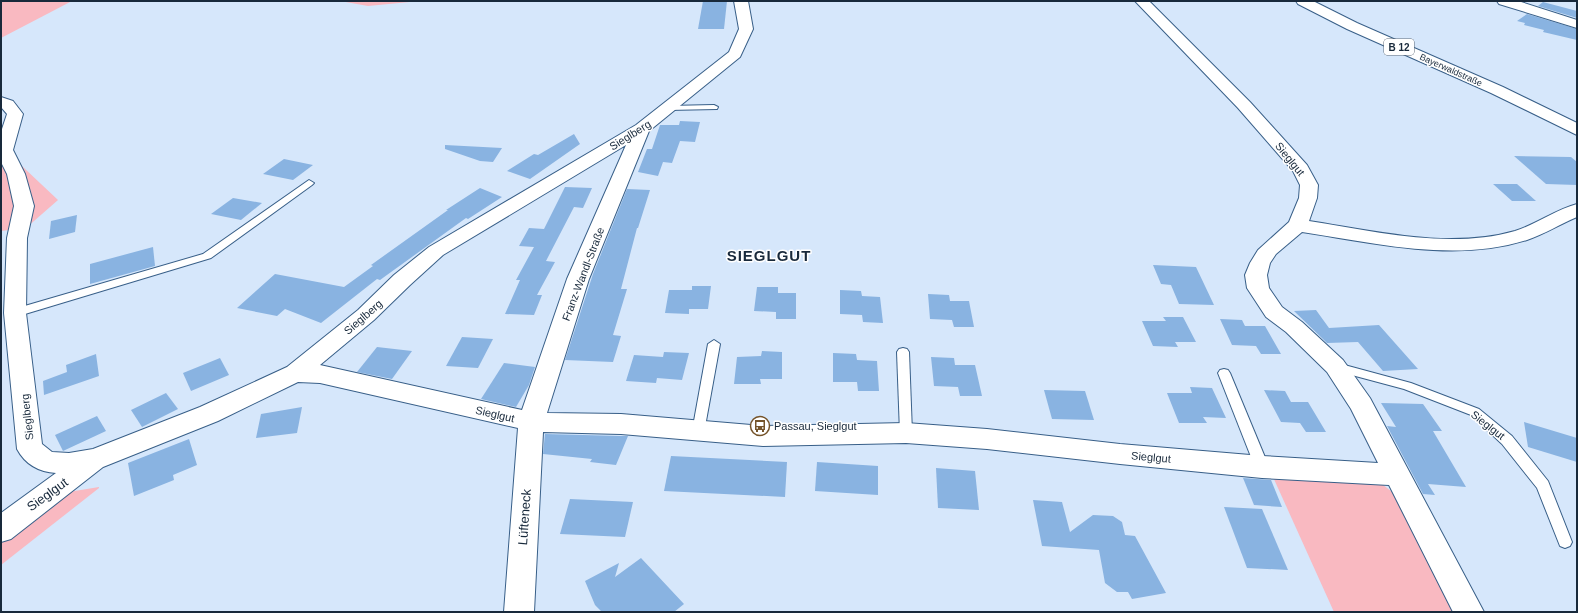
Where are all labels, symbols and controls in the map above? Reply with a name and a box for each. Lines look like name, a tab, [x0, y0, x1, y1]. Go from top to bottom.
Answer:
road number: B 12	[1384, 39, 1414, 55]
street label: Bayerwaldstraße	[1418, 52, 1484, 88]
street label: Sieglberg	[607, 118, 653, 152]
street label: Sieglgut	[1273, 140, 1307, 178]
street label: Franz-Wandl-Straße	[560, 226, 606, 322]
district label: SIEGLGUT	[727, 247, 811, 264]
street label: Sieglberg	[342, 297, 384, 337]
street label: Sieglberg	[19, 393, 35, 441]
street label: Sieglgut	[474, 404, 516, 424]
street label: Sieglgut	[1469, 408, 1507, 442]
bus stop icon: Passau, Sieglgut	[749, 415, 771, 437]
place label: Passau, Sieglgut	[774, 420, 857, 432]
street label: Sieglgut	[1131, 449, 1171, 465]
street label: Sieglgut	[24, 474, 71, 514]
street label: Lüfteneck	[515, 488, 534, 546]

